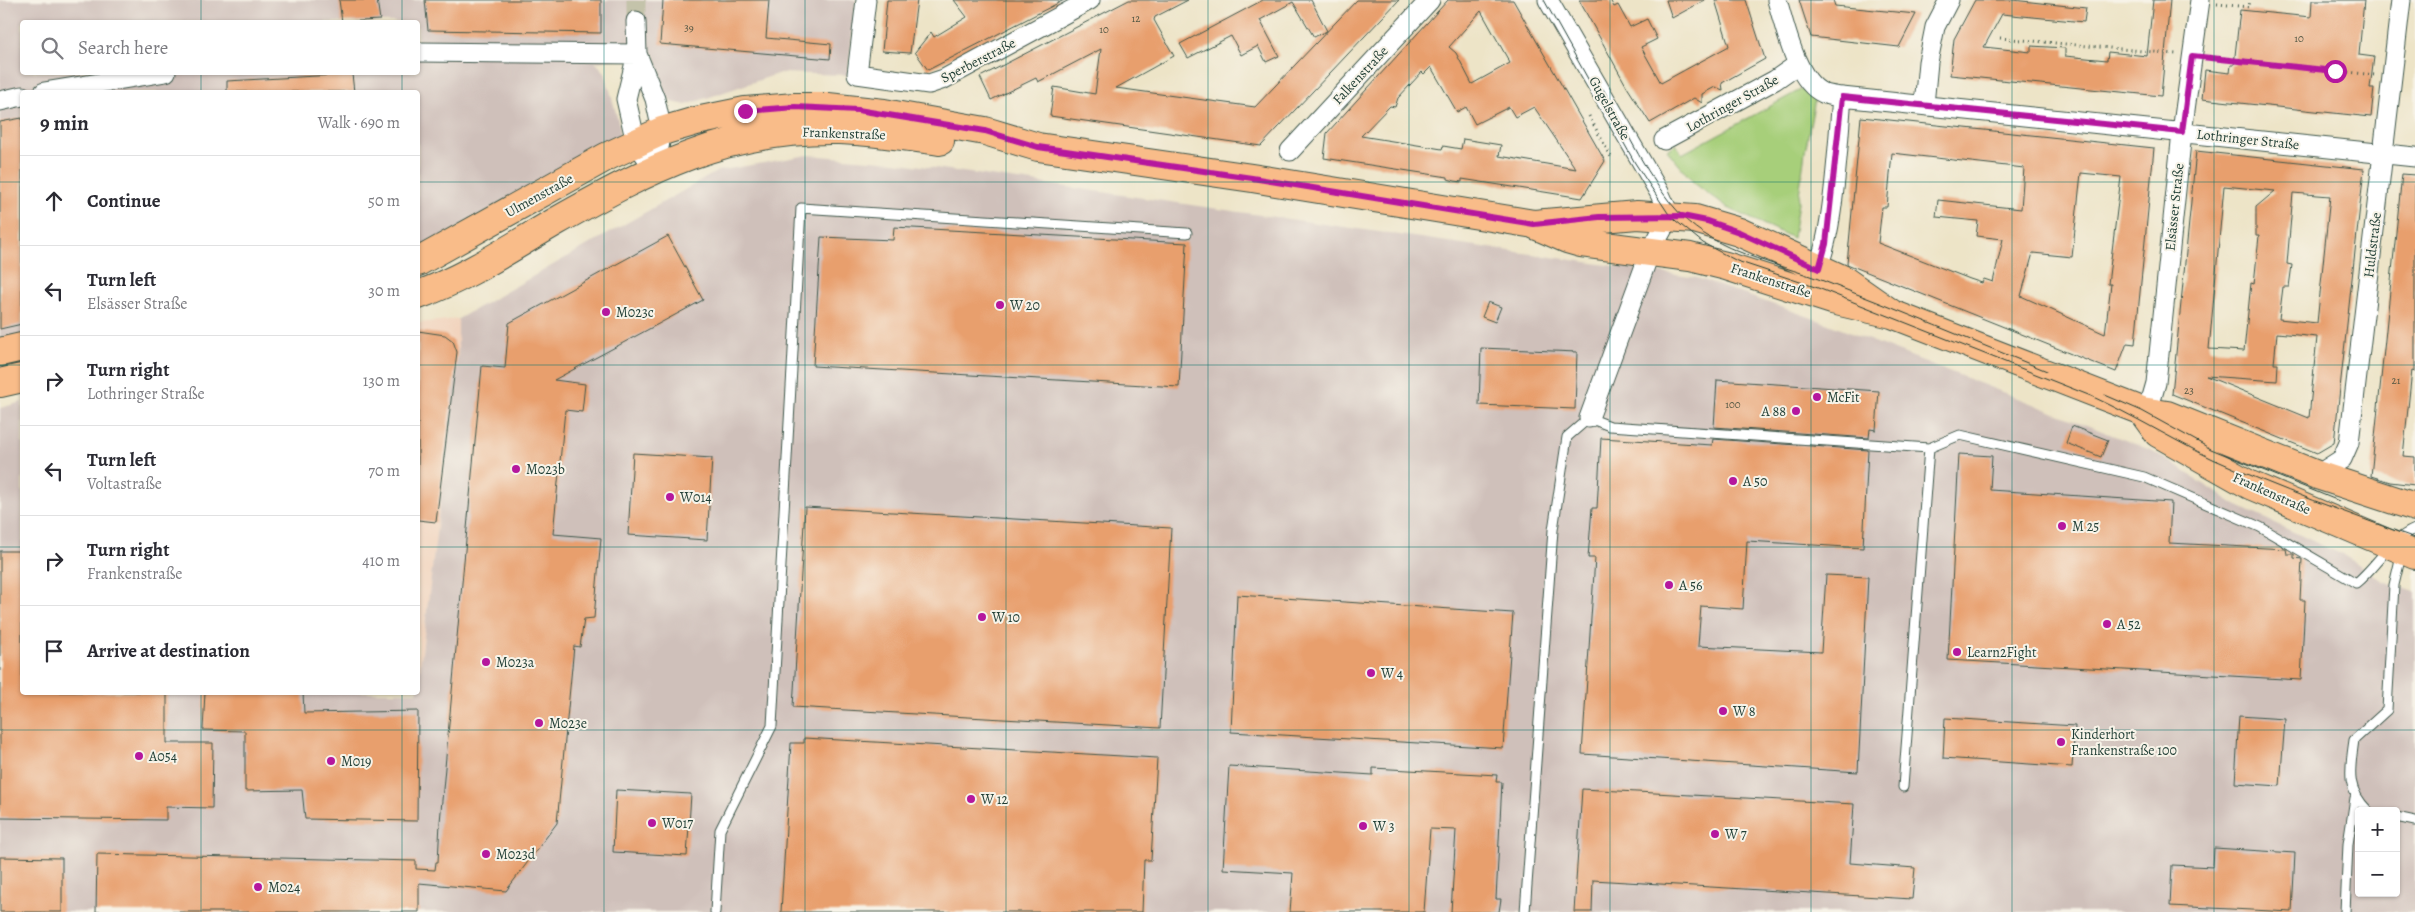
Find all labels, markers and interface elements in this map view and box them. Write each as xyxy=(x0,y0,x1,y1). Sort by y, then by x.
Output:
house number: 12 xyxy=(1132,11,1141,26)
search box xyxy=(20,20,420,75)
house number: 39 xyxy=(684,20,694,35)
house number: 10 xyxy=(1099,22,1109,37)
house number: 10 xyxy=(2294,31,2304,46)
street label: Sperberstraße xyxy=(938,33,1019,87)
icon: search xyxy=(38,34,66,62)
text: Search here xyxy=(78,35,168,61)
street label: Falkenstraße xyxy=(1328,42,1392,109)
route start xyxy=(2324,60,2347,83)
street label: Lothringer Straße xyxy=(1683,70,1782,137)
street label: Gugelstraße xyxy=(1584,73,1635,143)
route end xyxy=(734,100,757,123)
text: 9 min xyxy=(40,109,89,137)
text: Walk · 690 m xyxy=(318,112,400,134)
street label: Frankenstraße xyxy=(802,123,886,144)
street label: Lothringer Straße xyxy=(2196,125,2300,154)
street label: Elsässer Straße xyxy=(2160,162,2189,252)
street label: Ulmenstraße xyxy=(502,169,577,222)
icon: ahead xyxy=(40,187,68,215)
text: Continue xyxy=(87,188,161,214)
text: 50 m xyxy=(368,190,400,212)
street label: Huldstraße xyxy=(2359,211,2386,279)
street label: Frankenstraße xyxy=(1728,259,1813,302)
text: Turn left xyxy=(87,267,156,293)
icon: left xyxy=(40,277,68,305)
text: 30 m xyxy=(368,280,400,302)
text: Elsässer Straße xyxy=(87,293,187,315)
place label: W 20 xyxy=(1009,296,1040,315)
marker: W 20 xyxy=(994,299,1006,311)
place label: M023c xyxy=(616,303,654,322)
marker: M023c xyxy=(600,306,612,318)
text: Turn right xyxy=(87,357,169,383)
icon: right xyxy=(40,367,68,395)
text: 130 m xyxy=(363,370,400,392)
house number: 21 xyxy=(2392,373,2401,388)
text: Lothringer Straße xyxy=(87,383,205,405)
house number: 23 xyxy=(2184,383,2194,398)
place label: McFit xyxy=(1827,388,1860,407)
marker: McFit xyxy=(1811,391,1823,403)
house number: 100 xyxy=(1725,397,1741,412)
place label: A 88 xyxy=(1760,402,1786,421)
marker: A 88 xyxy=(1790,405,1802,417)
text: Turn left xyxy=(87,447,156,473)
icon: left xyxy=(40,457,68,485)
text: 70 m xyxy=(368,460,400,482)
place label: M023b xyxy=(526,460,565,479)
marker: M023b xyxy=(510,463,522,475)
street label: Frankenstraße xyxy=(2230,468,2314,519)
place label: A 50 xyxy=(1742,472,1767,491)
text: Voltastraße xyxy=(87,473,162,495)
marker: A 50 xyxy=(1727,475,1739,487)
place label: W014 xyxy=(679,488,712,507)
marker: W014 xyxy=(664,491,676,503)
place label: M 25 xyxy=(2072,517,2099,536)
marker: M 25 xyxy=(2056,520,2068,532)
text: Turn right xyxy=(87,537,169,563)
icon: right xyxy=(40,547,68,575)
text: 410 m xyxy=(362,550,400,572)
text: Frankenstraße xyxy=(87,563,182,585)
place label: A 56 xyxy=(1678,576,1702,595)
marker: A 56 xyxy=(1663,579,1675,591)
place label: W 10 xyxy=(991,608,1020,627)
marker: W 10 xyxy=(976,611,988,623)
place label: A 52 xyxy=(2116,615,2141,634)
marker: A 52 xyxy=(2101,618,2113,630)
icon: arrive xyxy=(40,637,68,665)
text: Arrive at destination xyxy=(87,638,250,664)
place label: Learn2Fight xyxy=(1967,643,2037,662)
marker: Learn2Fight xyxy=(1951,646,1963,658)
place label: M023a xyxy=(496,653,535,672)
marker: M023a xyxy=(480,656,492,668)
place label: W 4 xyxy=(1380,664,1403,683)
marker: W 4 xyxy=(1365,667,1377,679)
place label: W 8 xyxy=(1732,702,1756,721)
marker: W 8 xyxy=(1717,705,1729,717)
place label: M023e xyxy=(549,714,587,733)
marker: M023e xyxy=(533,717,545,729)
place label: Kinderhort Frankenstraße 100 xyxy=(2071,725,2177,760)
marker: Kinderhort Frankenstraße 100 xyxy=(2055,736,2067,748)
place label: A054 xyxy=(148,747,177,766)
marker: A054 xyxy=(133,750,145,762)
place label: M019 xyxy=(341,752,371,771)
marker: M019 xyxy=(325,755,337,767)
place label: W 12 xyxy=(980,790,1009,809)
marker: W 12 xyxy=(965,793,977,805)
map controls xyxy=(2355,807,2400,897)
button: + xyxy=(2355,807,2400,852)
place label: W017 xyxy=(661,814,693,833)
marker: W017 xyxy=(646,817,658,829)
place label: W 3 xyxy=(1372,817,1395,836)
marker: W 3 xyxy=(1357,820,1369,832)
place label: W 7 xyxy=(1724,825,1747,844)
marker: W 7 xyxy=(1709,828,1721,840)
place label: M023d xyxy=(496,845,536,864)
marker: M023d xyxy=(480,848,492,860)
button: − xyxy=(2355,852,2400,897)
place label: M024 xyxy=(268,878,300,897)
marker: M024 xyxy=(252,881,264,893)

